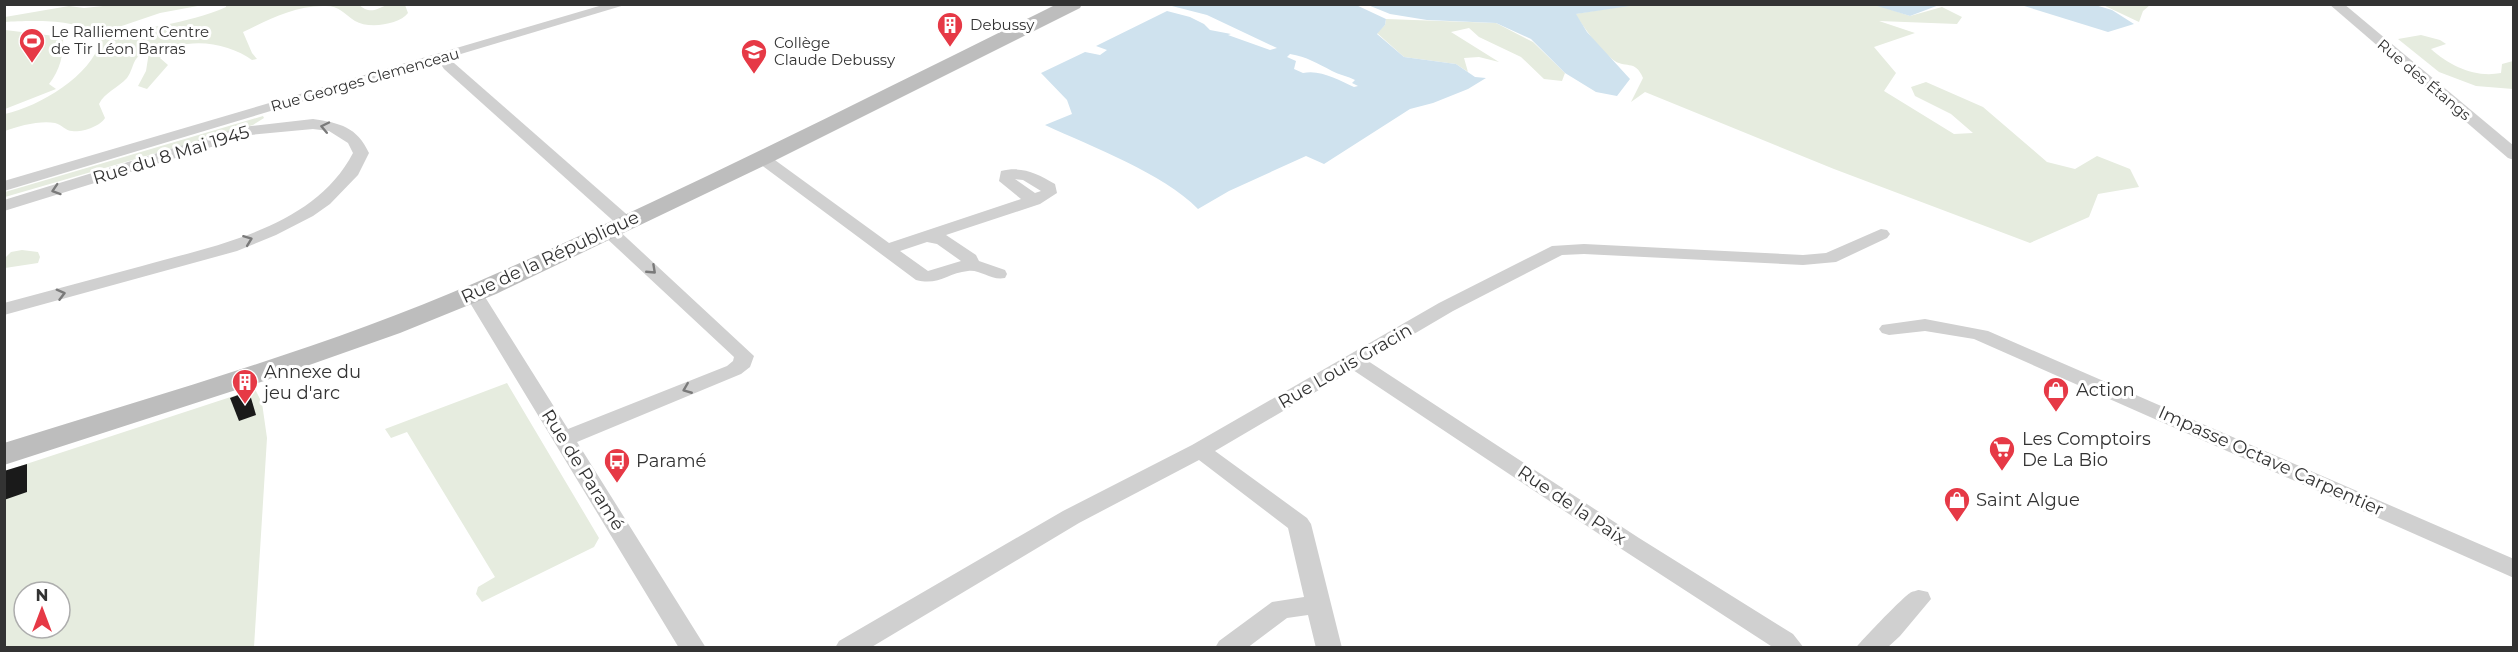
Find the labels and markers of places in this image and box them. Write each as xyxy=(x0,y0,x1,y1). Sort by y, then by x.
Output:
building icon: Debussy xyxy=(935,10,965,48)
place label: Debussy xyxy=(970,15,1035,34)
place label: Le Ralliement Centre de Tir Léon Barras xyxy=(51,22,209,58)
sports icon: Le Ralliement Centre de Tir Léon Barras xyxy=(17,26,47,64)
place label: Collège Claude Debussy xyxy=(774,33,896,69)
school or university icon: Collège Claude Debussy xyxy=(739,37,769,75)
place label: Annexe du jeu d'arc xyxy=(262,361,361,404)
building icon: Annexe du jeu d'arc xyxy=(230,367,260,405)
shop icon: Action xyxy=(2041,375,2071,413)
place label: Action xyxy=(2076,379,2135,401)
place label: Les Comptoirs De La Bio xyxy=(2022,428,2151,471)
supermarket icon: Les Comptoirs De La Bio xyxy=(1987,434,2017,472)
bus stop icon: Paramé xyxy=(602,446,632,484)
place label: Paramé xyxy=(636,450,706,472)
shop icon: Saint Algue xyxy=(1942,485,1972,523)
place label: Saint Algue xyxy=(1976,489,2080,511)

